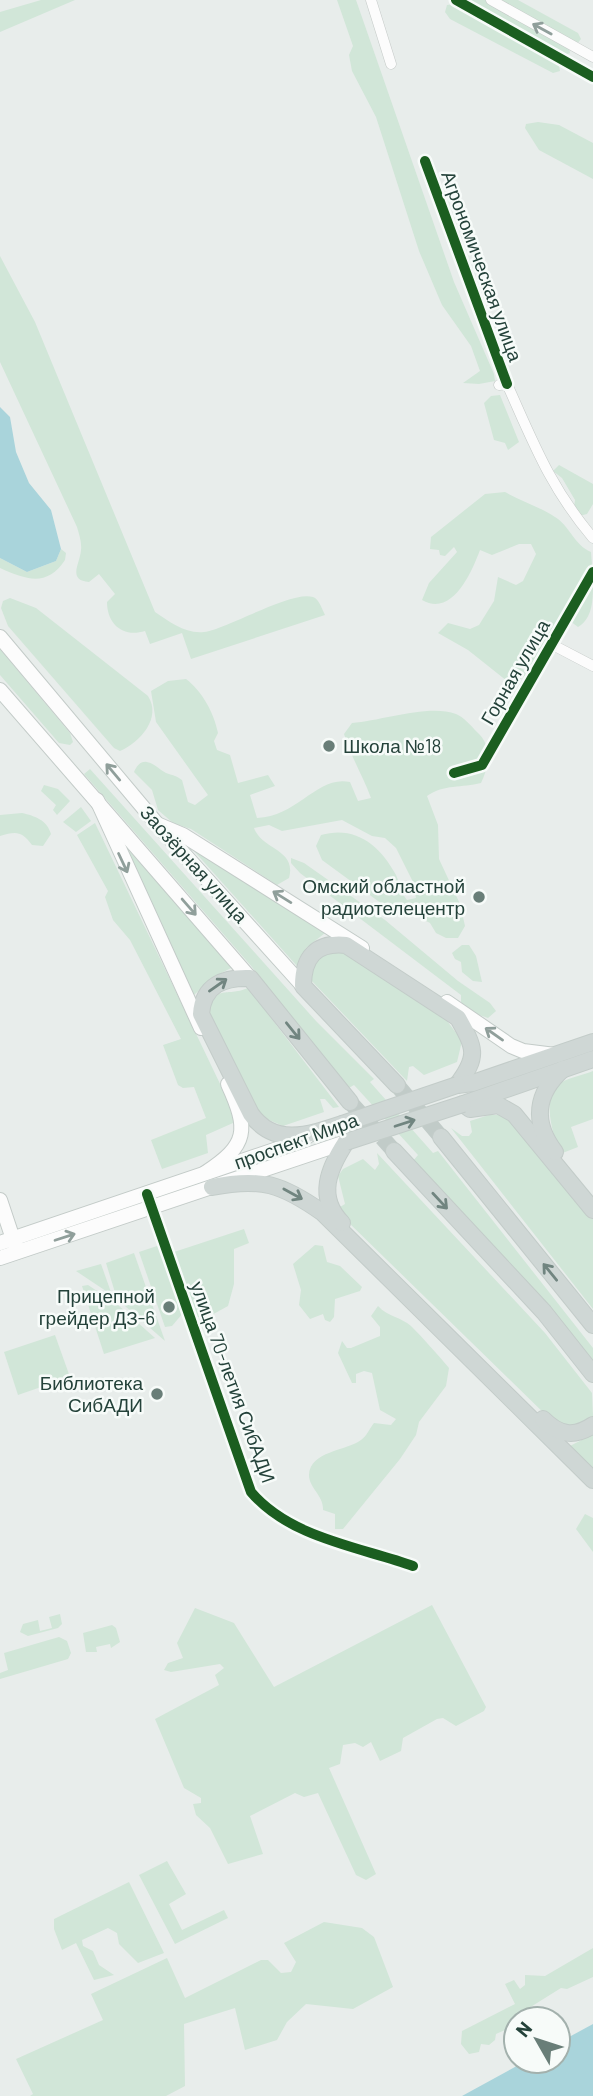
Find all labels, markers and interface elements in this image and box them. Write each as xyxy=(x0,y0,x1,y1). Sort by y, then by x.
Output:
one-way arrow xyxy=(532,22,553,35)
street label: Агрономическая улица xyxy=(437,167,528,365)
street label: Горная улица xyxy=(475,615,554,728)
place label: Школа №18 xyxy=(343,734,441,757)
marker: Школа №18 xyxy=(321,738,337,754)
one-way arrow xyxy=(106,763,122,781)
street label: Заозёрная улица xyxy=(136,800,253,927)
one-way arrow xyxy=(117,852,130,873)
place label: Омский областной радиотелецентр xyxy=(302,874,465,919)
one-way arrow xyxy=(273,889,293,903)
marker: Омский областной радиотелецентр xyxy=(471,889,487,905)
one-way arrow xyxy=(181,898,197,916)
one-way arrow xyxy=(208,977,228,992)
one-way arrow xyxy=(285,1021,301,1039)
one-way arrow xyxy=(485,1026,504,1041)
street label: проспект Мира xyxy=(231,1107,361,1174)
one-way arrow xyxy=(394,1116,416,1129)
one-way arrow xyxy=(282,1188,303,1201)
one-way arrow xyxy=(432,1192,449,1209)
one-way arrow xyxy=(53,1229,75,1242)
one-way arrow xyxy=(542,1263,558,1281)
street label: улица 70-летия СибАДИ xyxy=(186,1278,281,1486)
place label: Прицепной грейдер ДЗ-6 xyxy=(39,1284,155,1329)
marker: Прицепной грейдер ДЗ-6 xyxy=(161,1299,177,1315)
place label: Библиотека СибАДИ xyxy=(40,1371,143,1416)
marker: Библиотека СибАДИ xyxy=(149,1386,165,1402)
north arrow xyxy=(502,2005,572,2075)
text: N xyxy=(510,2017,536,2041)

